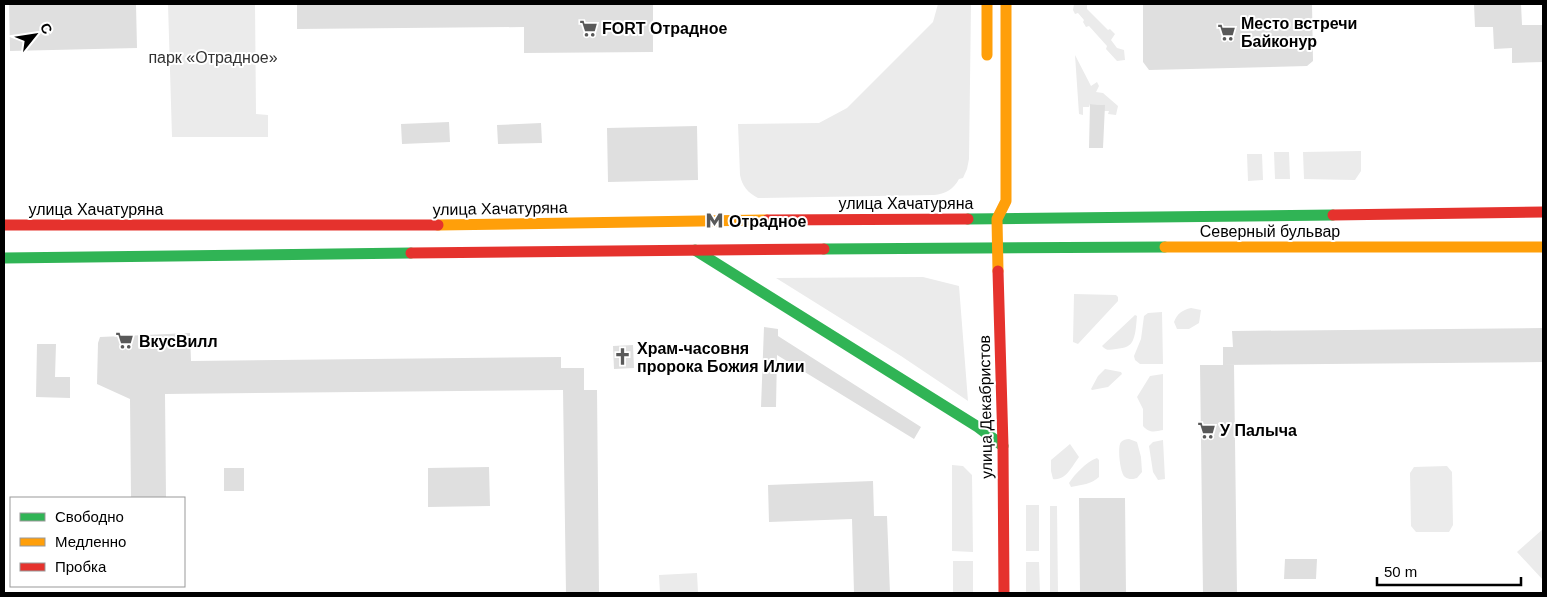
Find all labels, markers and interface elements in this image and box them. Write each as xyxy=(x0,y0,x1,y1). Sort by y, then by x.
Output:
north arrow xyxy=(10,10,60,60)
place label: Место встречи Байконур xyxy=(1241,15,1357,50)
supermarket icon: FORT Отрадное xyxy=(578,18,598,38)
text: С xyxy=(37,20,56,37)
place label: FORT Отрадное xyxy=(602,20,728,37)
supermarket icon: Место встречи Байконур xyxy=(1217,22,1237,42)
park label: парк «Отрадное» xyxy=(148,49,278,66)
street label: улица Хачатуряна xyxy=(839,195,974,212)
street label: улица Хачатуряна xyxy=(432,199,568,218)
street label: улица Хачатуряна xyxy=(29,201,164,218)
metro station icon: Отрадное xyxy=(705,211,725,231)
place label: Отрадное xyxy=(729,213,807,230)
street label: Северный бульвар xyxy=(1200,223,1340,240)
supermarket icon: ВкусВилл xyxy=(115,331,135,351)
place label: ВкусВилл xyxy=(139,333,218,350)
street label: улица Декабристов xyxy=(976,335,995,479)
place label: Храм-часовня пророка Божия Илии xyxy=(637,340,804,375)
church icon: Храм-часовня пророка Божия Илии xyxy=(613,347,633,367)
supermarket icon: У Палыча xyxy=(1196,420,1216,440)
place label: У Палыча xyxy=(1220,422,1297,439)
legend xyxy=(10,497,185,587)
text: Свободно xyxy=(55,508,124,525)
text: Медленно xyxy=(55,533,126,550)
scale bar xyxy=(1377,554,1521,586)
text: Пробка xyxy=(55,558,107,575)
text: 50 m xyxy=(1384,563,1417,580)

